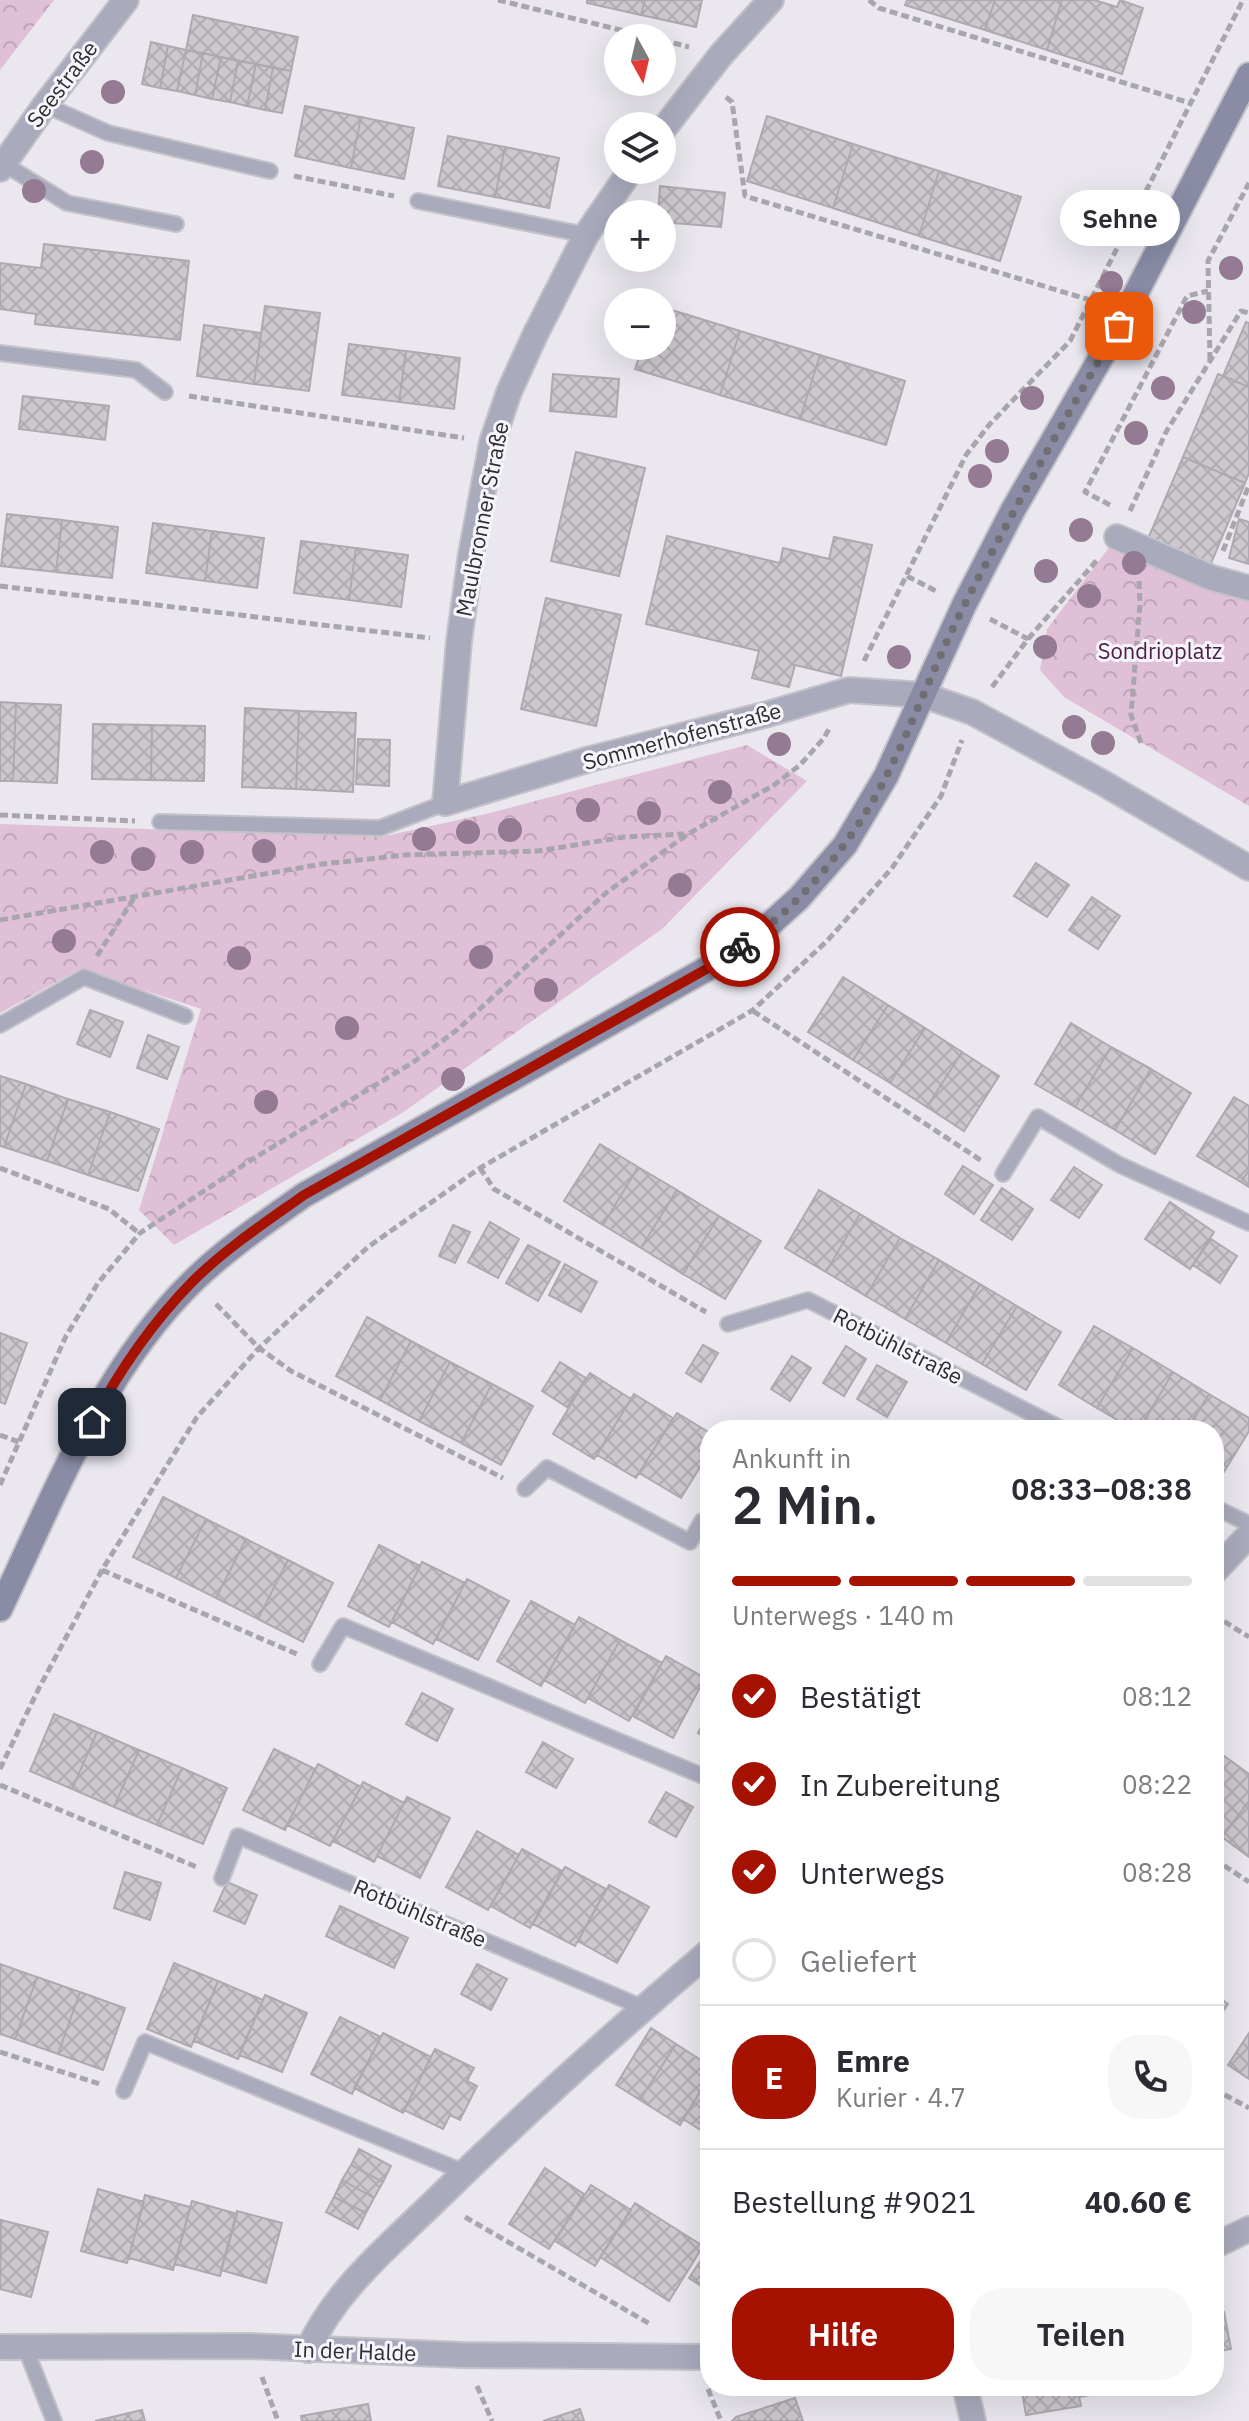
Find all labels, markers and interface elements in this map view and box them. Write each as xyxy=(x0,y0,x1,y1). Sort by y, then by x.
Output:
north arrow xyxy=(604,24,676,96)
map controls xyxy=(604,24,676,360)
street label: Seestraße xyxy=(20,35,104,133)
button: layers xyxy=(604,112,676,184)
callout: Sehne xyxy=(1059,190,1179,246)
button: + xyxy=(604,200,676,272)
text: Sehne xyxy=(1082,201,1158,235)
button: − xyxy=(604,288,676,360)
pin xyxy=(1085,292,1153,360)
icon: bag xyxy=(1097,304,1141,348)
street label: Maulbronner Straße xyxy=(448,419,515,619)
park label: Sondrioplatz xyxy=(1098,636,1222,665)
street label: Sommerhofenstraße xyxy=(580,695,784,776)
courier xyxy=(700,907,780,987)
icon: bike xyxy=(718,925,762,969)
street label: Rotbühlstraße xyxy=(829,1300,968,1391)
pin xyxy=(58,1388,126,1456)
icon: home xyxy=(70,1400,114,1444)
text: Ankunft in xyxy=(732,1441,851,1475)
text: 08:33–08:38 xyxy=(1011,1469,1192,1508)
text: 2 Min. xyxy=(732,1471,878,1538)
text: Unterwegs · 140 m xyxy=(732,1598,954,1632)
icon: check xyxy=(732,1674,776,1718)
text: Bestätigt xyxy=(800,1677,921,1716)
text: 08:12 xyxy=(1122,1679,1192,1713)
icon: check xyxy=(732,1762,776,1806)
text: In Zubereitung xyxy=(800,1765,1000,1804)
text: 08:22 xyxy=(1122,1767,1192,1801)
icon: check xyxy=(732,1850,776,1894)
text: Unterwegs xyxy=(800,1853,945,1892)
text: 08:28 xyxy=(1122,1855,1192,1889)
street label: Rotbühlstraße xyxy=(349,1872,491,1954)
text: Geliefert xyxy=(800,1941,917,1980)
button: phone xyxy=(1108,2035,1192,2119)
text: Emre xyxy=(836,2041,910,2080)
text: E xyxy=(765,2058,783,2097)
text: Kurier · 4.7 xyxy=(836,2080,966,2114)
text: Bestellung #9021 xyxy=(732,2182,976,2221)
text: 40.60 € xyxy=(1085,2182,1192,2221)
button: Hilfe xyxy=(732,2288,954,2380)
button: Teilen xyxy=(970,2288,1192,2380)
street label: In der Halde xyxy=(293,2334,417,2367)

